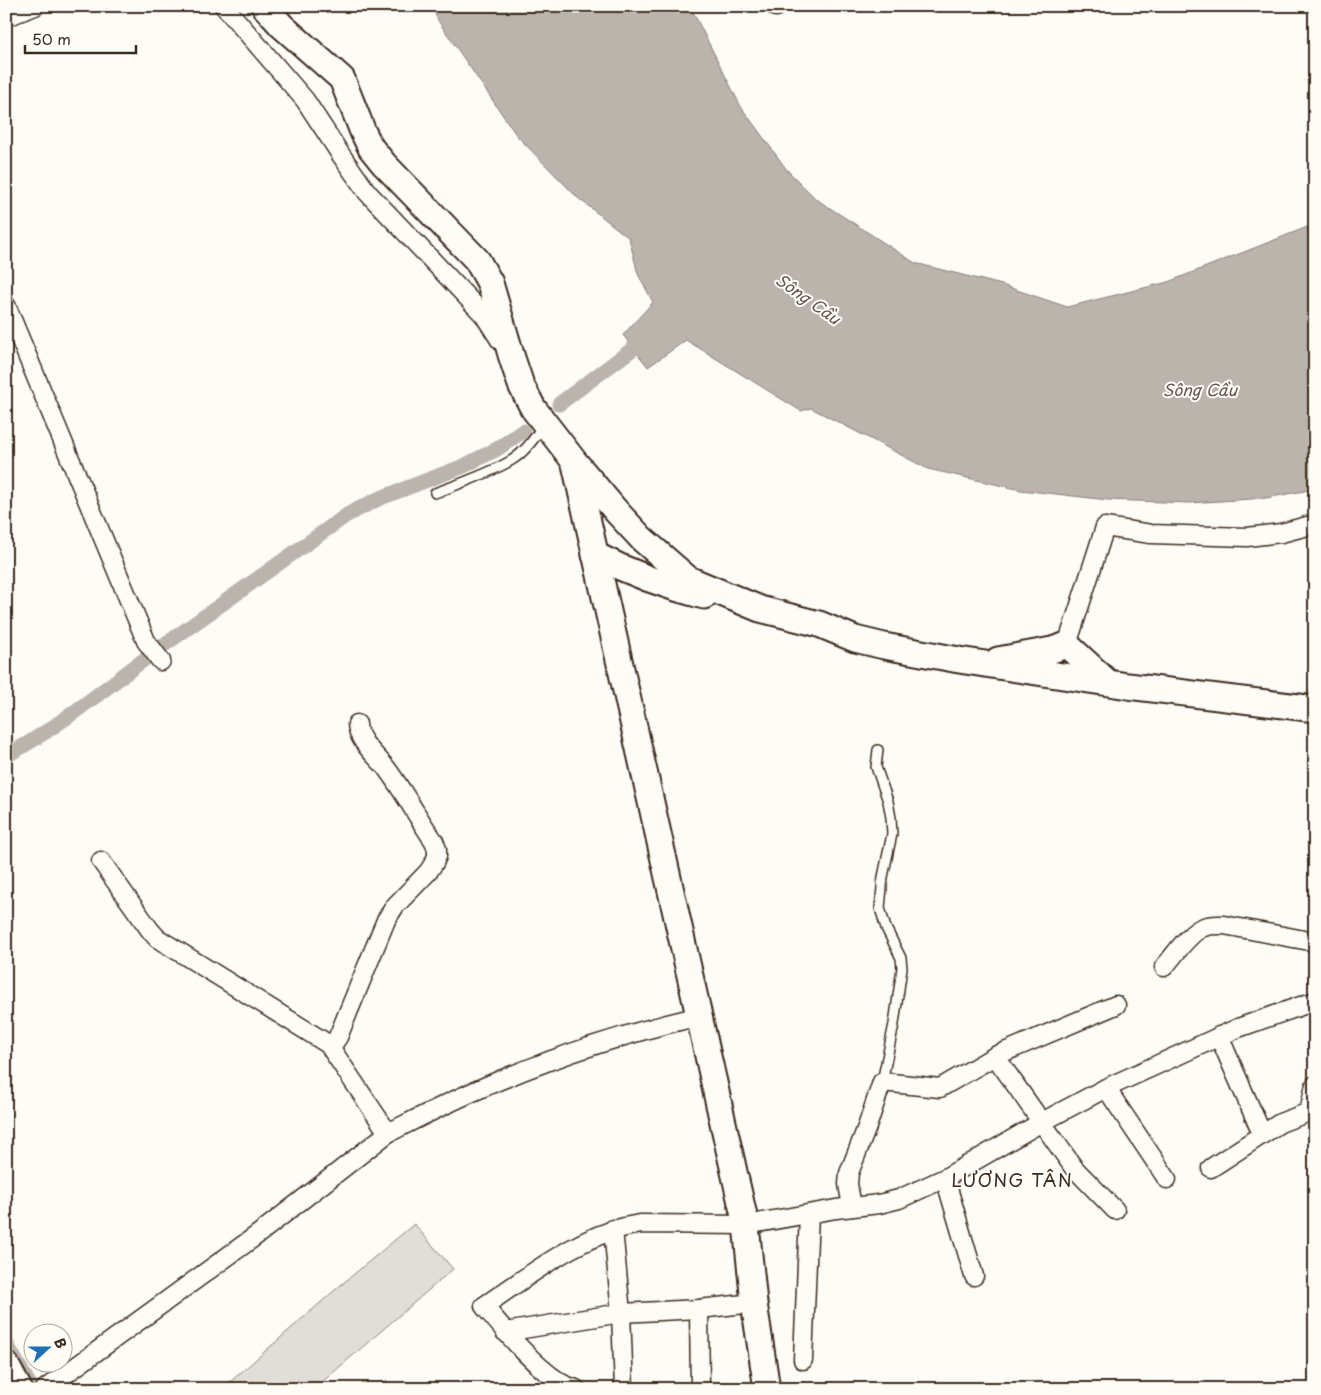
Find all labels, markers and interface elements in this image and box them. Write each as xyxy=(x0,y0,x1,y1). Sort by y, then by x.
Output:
scale bar xyxy=(25,22,136,54)
text: 50 m xyxy=(32,27,71,50)
water label: Sông Cầu xyxy=(771,267,847,330)
water label: Sông Cầu xyxy=(1163,377,1239,401)
district label: LƯƠNG TÂN xyxy=(951,1166,1073,1193)
north arrow xyxy=(22,1322,72,1372)
text: B xyxy=(49,1335,72,1351)

